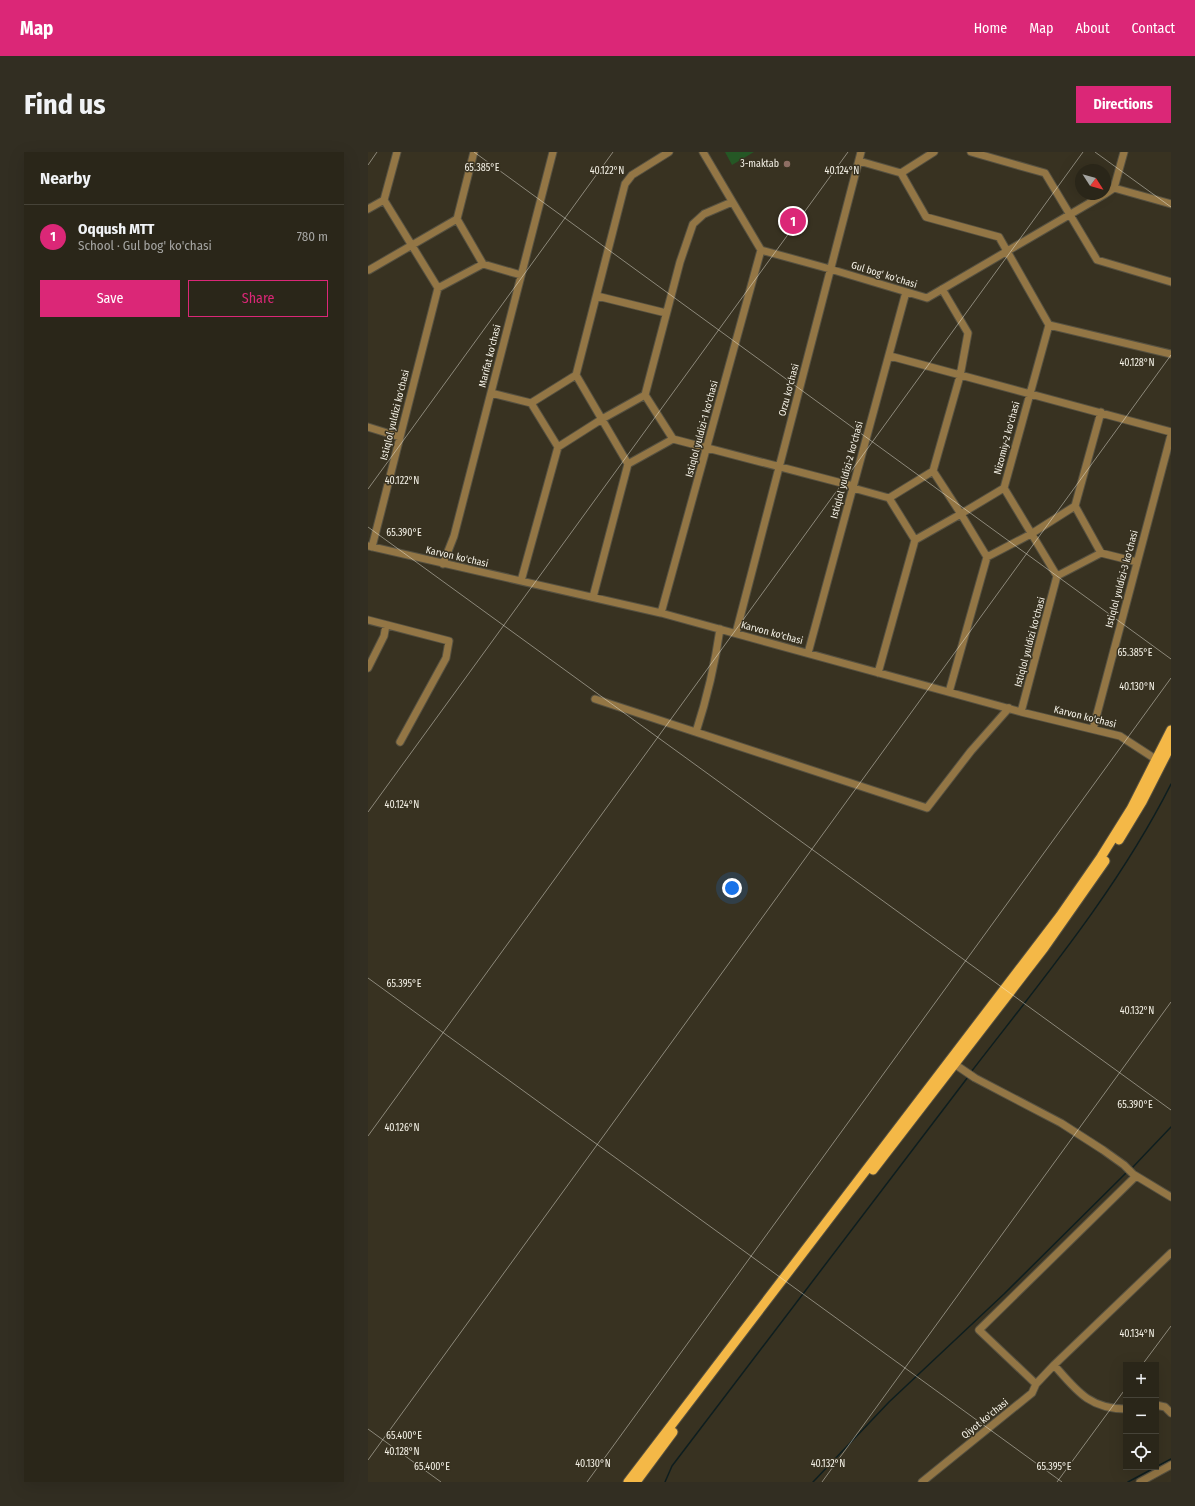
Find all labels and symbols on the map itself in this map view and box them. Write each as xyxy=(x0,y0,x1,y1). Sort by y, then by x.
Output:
place label: 3-maktab xyxy=(740,158,779,170)
marker: 3-maktab xyxy=(782,159,792,169)
text: 65.385°E xyxy=(464,162,500,174)
north arrow xyxy=(1075,164,1111,200)
text: 40.122°N xyxy=(590,165,624,177)
text: 40.124°N xyxy=(825,165,859,177)
pin: 1 xyxy=(780,206,806,236)
street label: Gul bog' ko'chasi xyxy=(850,259,918,291)
street label: Marifat ko'chasi xyxy=(476,323,504,389)
text: 40.128°N xyxy=(1119,357,1155,369)
street label: Orzu ko'chasi xyxy=(776,362,802,418)
street label: Istiqlol yuldizi ko'chasi xyxy=(378,369,412,461)
street label: Istiqlol yuldizi-1 ko'chasi xyxy=(683,379,721,479)
street label: Nizomiy-2 ko'chasi xyxy=(992,400,1022,476)
street label: Istiqlol yuldizi-2 ko'chasi xyxy=(828,420,866,520)
text: 40.122°N xyxy=(385,475,419,487)
text: 65.390°E xyxy=(386,527,422,539)
street label: Istiqlol yuldizi-3 ko'chasi xyxy=(1103,529,1141,629)
street label: Karvon ko'chasi xyxy=(425,544,489,570)
street label: Istiqlol yuldizi ko'chasi xyxy=(1012,596,1048,688)
street label: Karvon ko'chasi xyxy=(740,619,804,647)
text: 65.385°E xyxy=(1117,647,1153,659)
text: 40.130°N xyxy=(1119,681,1155,693)
street label: Karvon ko'chasi xyxy=(1053,703,1117,731)
text: 40.124°N xyxy=(385,799,419,811)
your location xyxy=(722,878,742,898)
text: 65.395°E xyxy=(387,978,422,990)
text: 40.132°N xyxy=(1120,1005,1154,1017)
text: 65.390°E xyxy=(1117,1099,1153,1111)
text: 40.126°N xyxy=(384,1122,420,1134)
text: 40.134°N xyxy=(1119,1328,1155,1340)
street label: Qiyot ko'chasi xyxy=(959,1396,1011,1442)
text: 65.400°E xyxy=(386,1430,422,1442)
text: 40.128°N xyxy=(384,1446,420,1458)
text: 40.130°N xyxy=(575,1458,611,1470)
text: 40.132°N xyxy=(811,1458,845,1470)
text: 65.400°E xyxy=(414,1461,450,1473)
text: 65.395°E xyxy=(1037,1461,1072,1473)

